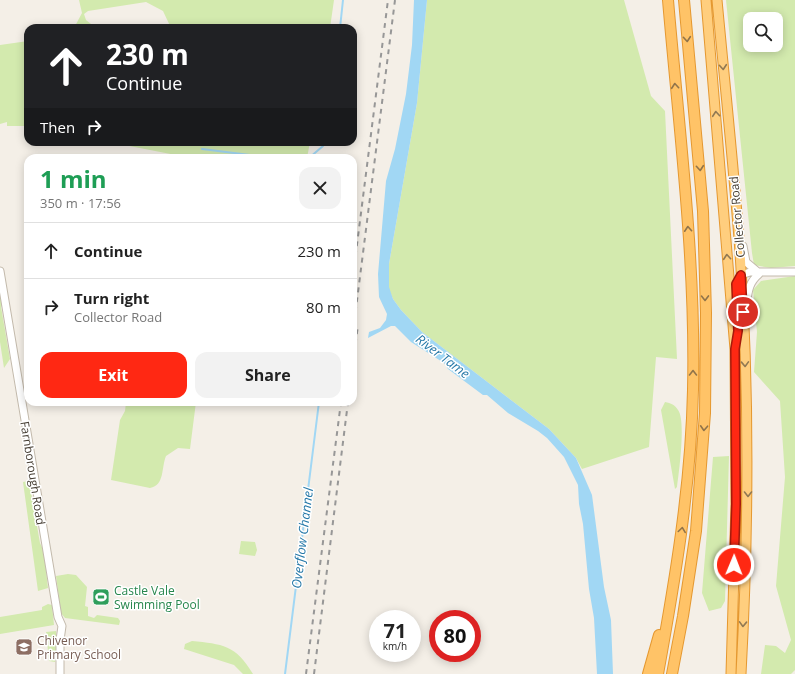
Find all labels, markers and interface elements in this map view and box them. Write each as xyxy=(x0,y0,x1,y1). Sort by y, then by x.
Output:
map controls xyxy=(743,12,783,52)
button: search xyxy=(743,12,783,52)
text: 230 m xyxy=(106,35,189,73)
one-way arrow xyxy=(683,36,692,42)
icon: ahead xyxy=(40,40,92,92)
one-way arrow xyxy=(718,64,727,70)
text: Continue xyxy=(106,71,182,95)
one-way arrow xyxy=(671,83,680,89)
one-way arrow xyxy=(711,111,720,117)
icon: right xyxy=(83,116,105,138)
text: Then xyxy=(40,117,75,137)
text: 1 min xyxy=(40,162,107,195)
one-way arrow xyxy=(695,165,704,171)
button: close xyxy=(299,167,341,209)
street label: Collector Road xyxy=(725,176,749,258)
text: 350 m · 17:56 xyxy=(40,194,121,212)
one-way arrow xyxy=(683,226,692,232)
icon: ahead xyxy=(40,240,62,262)
text: Continue xyxy=(74,241,142,261)
text: 230 m xyxy=(297,241,341,261)
one-way arrow xyxy=(723,254,732,260)
text: Turn right xyxy=(74,288,149,308)
one-way arrow xyxy=(701,295,709,301)
pin xyxy=(726,295,760,329)
icon: right xyxy=(40,296,62,318)
text: 80 m xyxy=(306,297,341,317)
icon: arrive xyxy=(732,301,754,323)
text: Collector Road xyxy=(74,308,162,326)
water label: River Tame xyxy=(412,330,474,383)
button: Exit xyxy=(40,352,187,398)
button: Share xyxy=(195,352,341,398)
one-way arrow xyxy=(740,361,749,367)
one-way arrow xyxy=(689,370,697,376)
street label: Farnborough Road xyxy=(16,420,50,526)
one-way arrow xyxy=(700,425,708,431)
water label: Overflow Channel xyxy=(287,486,317,589)
one-way arrow xyxy=(744,491,752,497)
one-way arrow xyxy=(677,527,686,534)
position arrow xyxy=(713,544,755,586)
place label: Castle Vale Swimming Pool xyxy=(114,582,200,613)
sports icon: Castle Vale Swimming Pool xyxy=(91,587,111,607)
speed limit sign: 80 xyxy=(429,610,481,662)
text: 71 xyxy=(384,617,406,644)
one-way arrow xyxy=(739,621,747,627)
place label: Chivenor Primary School xyxy=(37,632,121,663)
school or university icon: Chivenor Primary School xyxy=(14,637,34,657)
text: km/h xyxy=(383,639,407,653)

